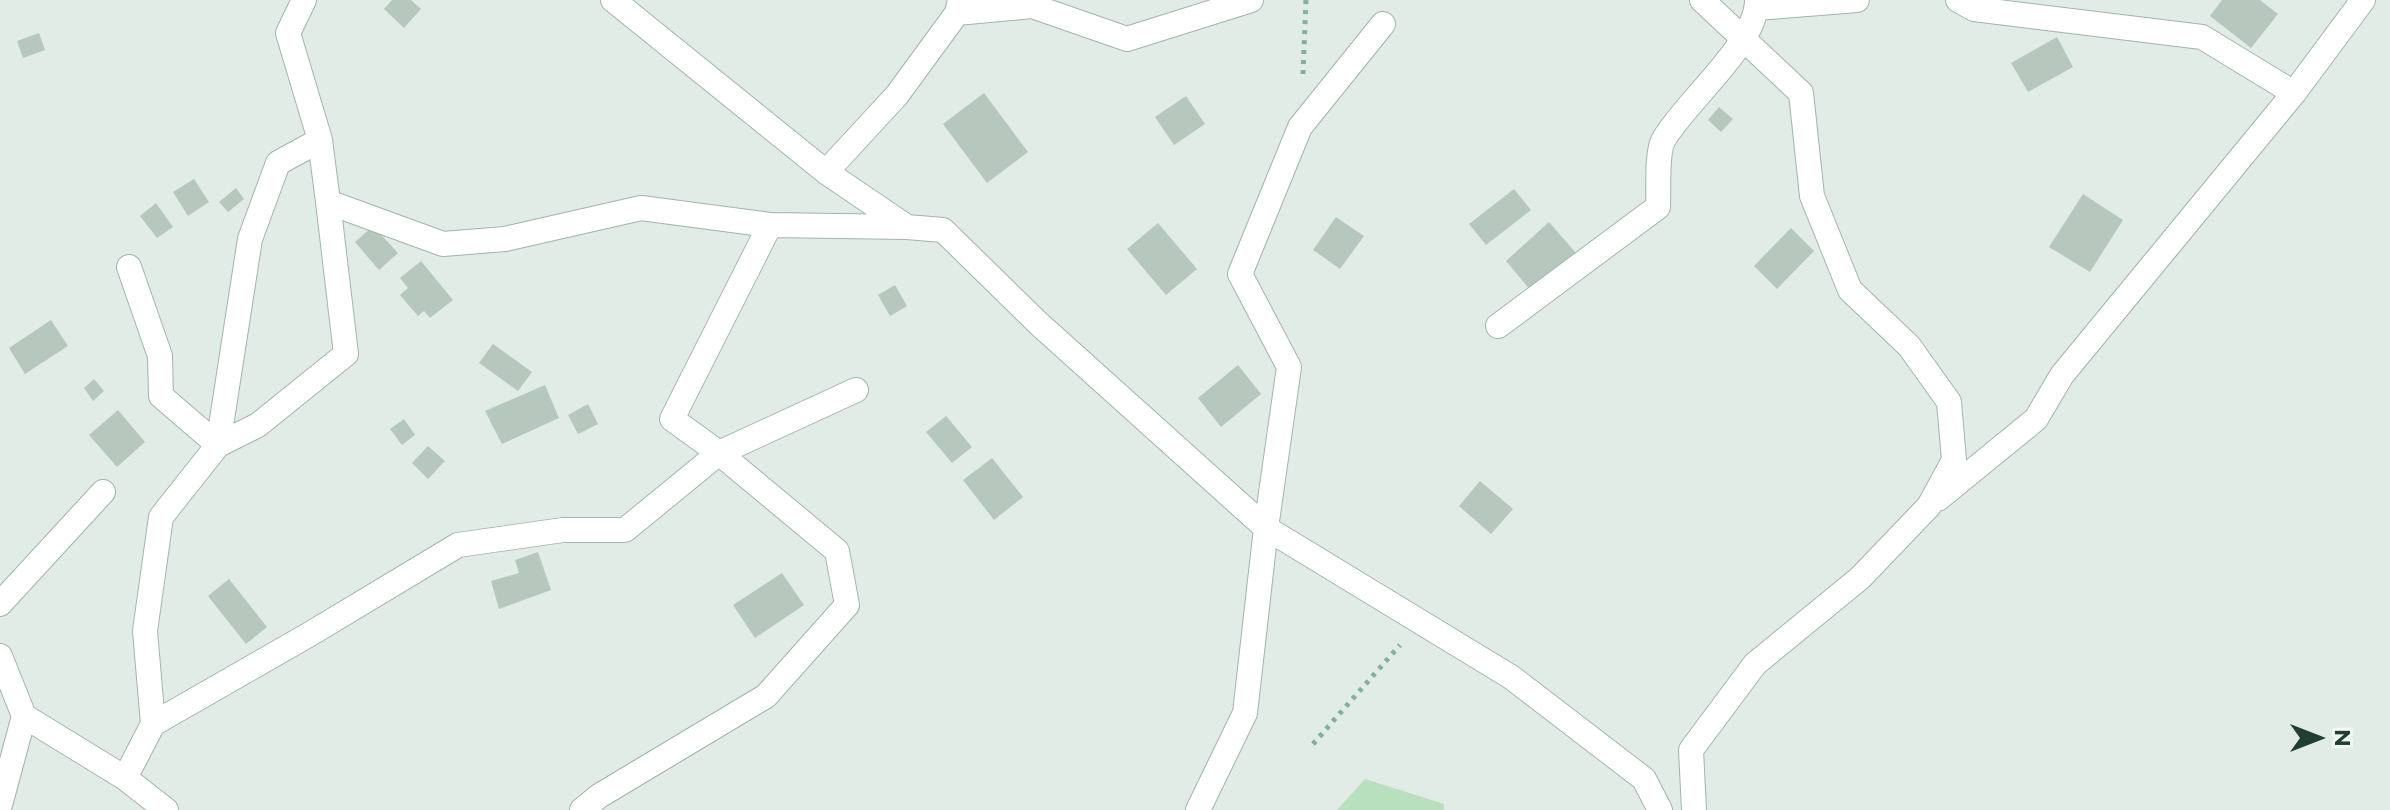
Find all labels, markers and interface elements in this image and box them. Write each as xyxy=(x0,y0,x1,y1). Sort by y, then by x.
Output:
north arrow xyxy=(2278,698,2358,778)
text: N xyxy=(2329,729,2356,747)

